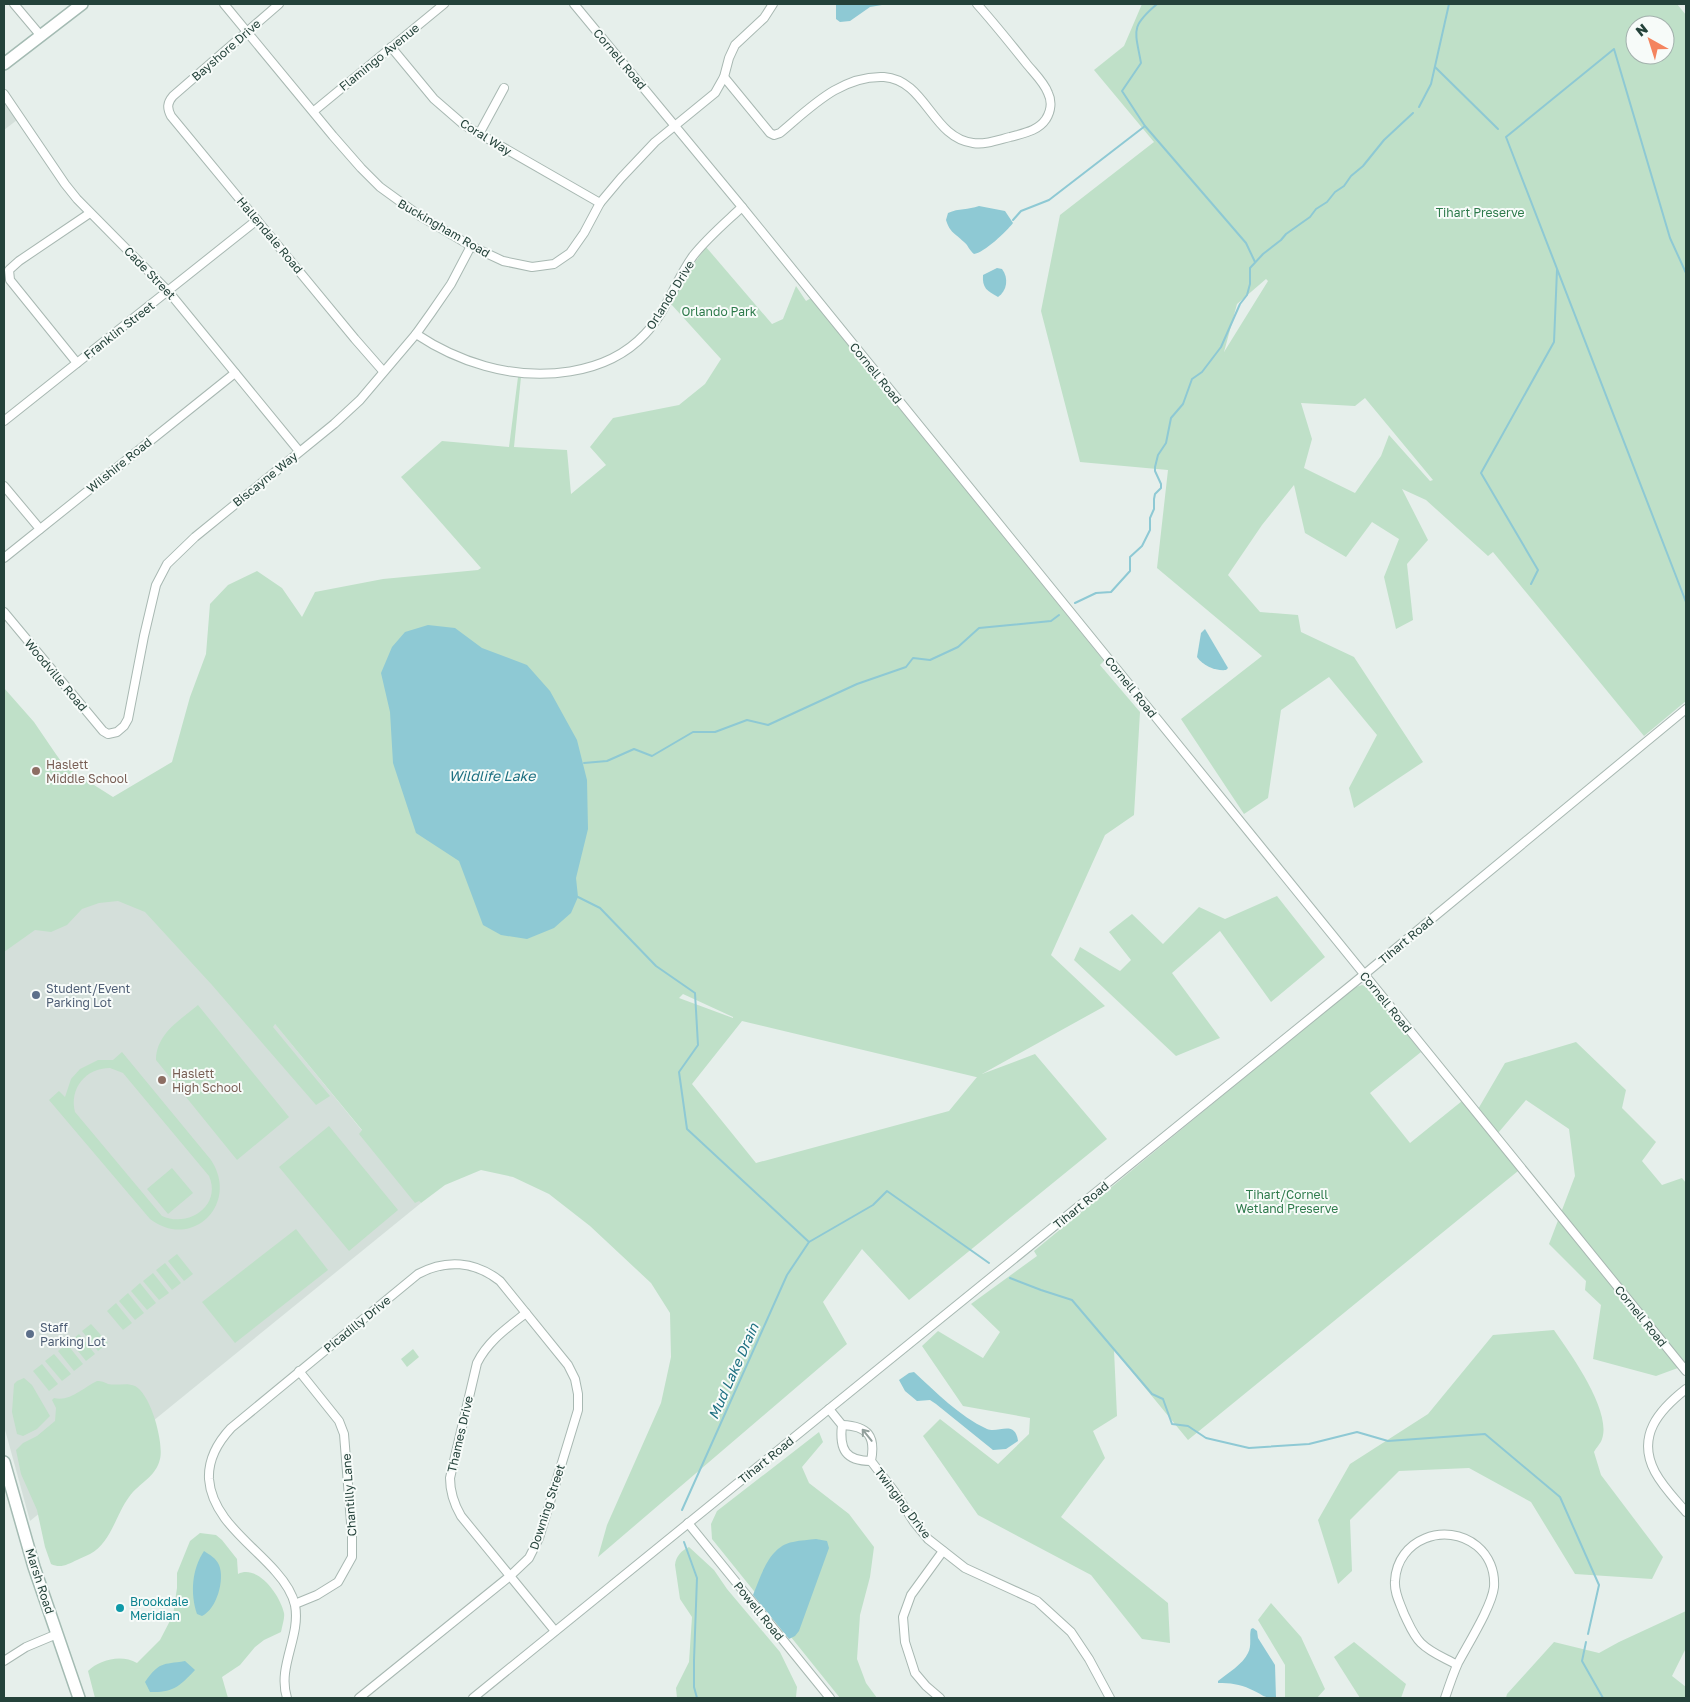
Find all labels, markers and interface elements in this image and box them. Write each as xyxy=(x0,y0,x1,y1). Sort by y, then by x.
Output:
north arrow xyxy=(1625,15,1675,65)
street label: Bayshore Drive xyxy=(188,16,264,84)
street label: Flamingo Avenue xyxy=(336,20,422,94)
text: N xyxy=(1632,20,1651,39)
street label: Cornell Road xyxy=(590,26,650,92)
street label: Coral Way xyxy=(457,115,515,159)
street label: Hallendale Road xyxy=(234,194,306,276)
street label: Buckingham Road xyxy=(395,196,493,260)
park label: Tihart Preserve xyxy=(1436,205,1524,220)
street label: Cade Street xyxy=(121,243,179,303)
street label: Orlando Drive xyxy=(643,258,697,332)
street label: Franklin Street xyxy=(81,298,157,362)
park label: Orlando Park xyxy=(681,304,757,319)
street label: Cornell Road xyxy=(847,339,905,407)
street label: Wilshire Road xyxy=(83,434,155,496)
street label: Biscayne Way xyxy=(230,448,301,510)
street label: Woodville Road xyxy=(21,636,91,714)
street label: Cornell Road xyxy=(1102,653,1160,721)
place label: Haslett Middle School xyxy=(46,757,128,786)
marker: Haslett Middle School xyxy=(30,765,42,777)
water label: Wildlife Lake xyxy=(449,767,536,784)
street label: Tihart Road xyxy=(1376,913,1436,967)
street label: Cornell Road xyxy=(1357,968,1415,1036)
place label: Student/Event Parking Lot xyxy=(46,981,131,1010)
marker: Student/Event Parking Lot xyxy=(30,989,42,1001)
place label: Haslett High School xyxy=(172,1066,242,1095)
marker: Haslett High School xyxy=(156,1074,168,1086)
street label: Tihart Road xyxy=(1050,1178,1112,1232)
park label: Tihart/Cornell Wetland Preserve xyxy=(1236,1187,1338,1216)
street label: Cornell Road xyxy=(1612,1282,1670,1350)
street label: Picadilly Drive xyxy=(320,1292,394,1356)
water label: Mud Lake Drain xyxy=(704,1319,762,1422)
place label: Staff Parking Lot xyxy=(40,1320,106,1349)
marker: Staff Parking Lot xyxy=(24,1328,36,1340)
street label: Thames Drive xyxy=(444,1394,476,1474)
one-way arrow xyxy=(862,1428,873,1441)
street label: Tihart Road xyxy=(735,1433,797,1487)
street label: Chantilly Lane xyxy=(339,1453,359,1537)
street label: Downing Street xyxy=(526,1462,568,1552)
street label: Twinging Drive xyxy=(871,1465,935,1541)
street label: Marsh Road xyxy=(22,1546,58,1616)
street label: Powell Road xyxy=(731,1579,787,1643)
place label: Brookdale Meridian xyxy=(130,1594,188,1623)
marker: Brookdale Meridian xyxy=(114,1602,126,1614)

